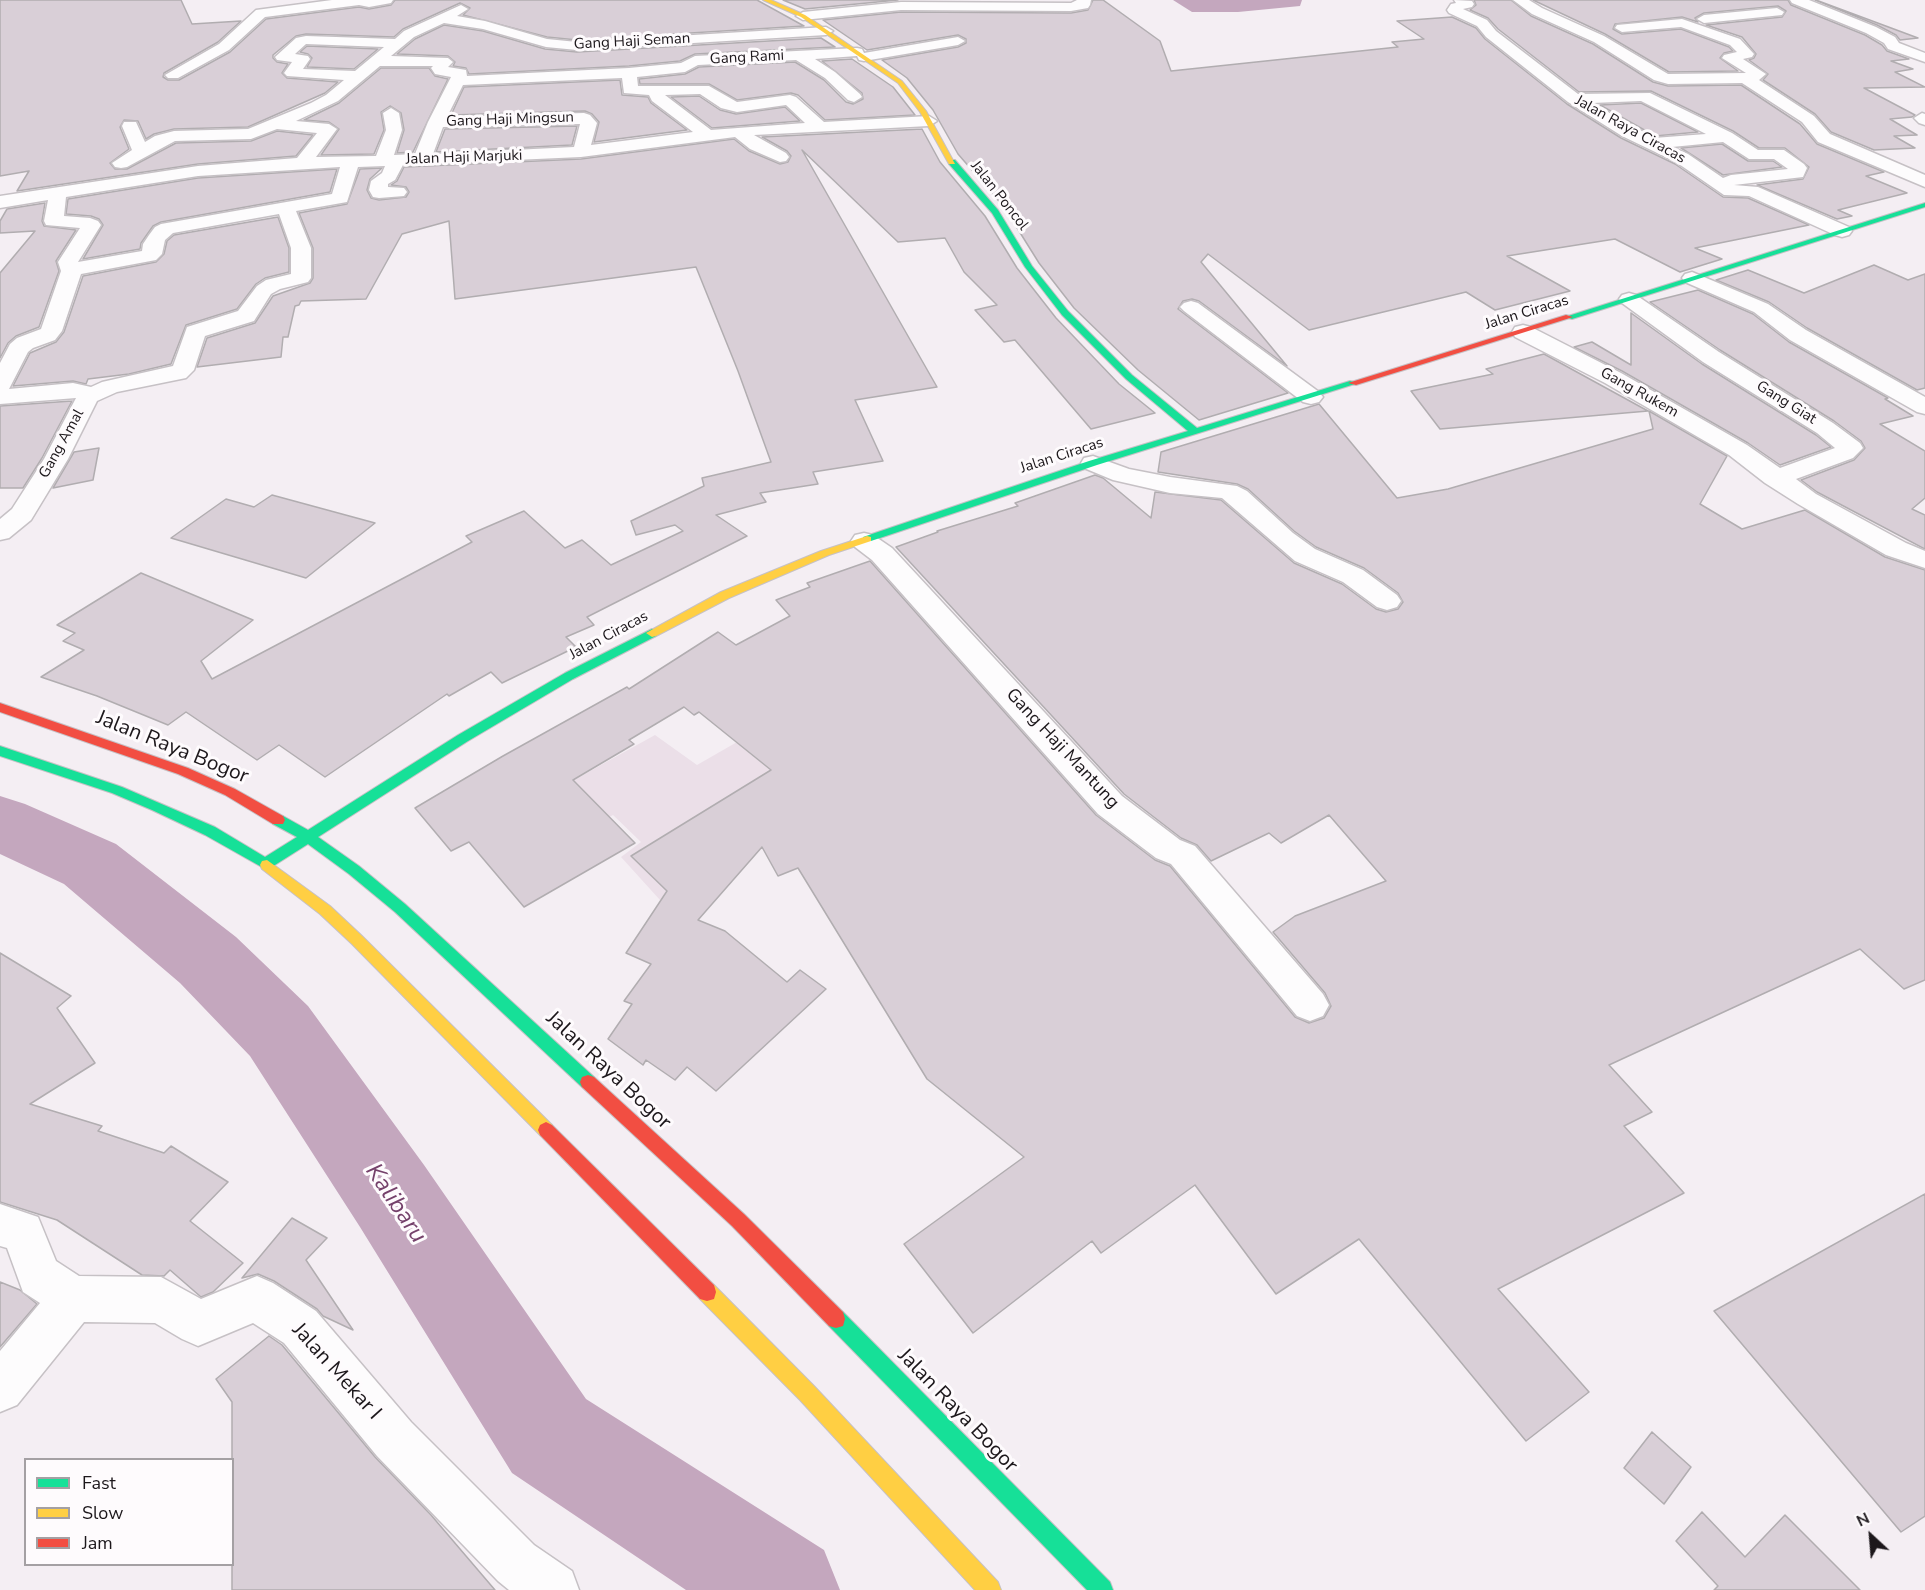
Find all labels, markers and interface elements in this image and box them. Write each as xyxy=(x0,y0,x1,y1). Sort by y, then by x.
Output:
street label: Gang Haji Seman xyxy=(573,30,691,54)
street label: Gang Rami xyxy=(709,47,785,69)
street label: Jalan Raya Ciracas xyxy=(1572,92,1688,168)
street label: Gang Haji Mingsun xyxy=(446,109,574,131)
street label: Jalan Haji Marjuki xyxy=(405,147,523,169)
street label: Jalan Poncol xyxy=(966,158,1032,234)
street label: Jalan Ciracas xyxy=(1483,292,1571,334)
street label: Gang Rukem xyxy=(1597,364,1681,422)
street label: Gang Giat xyxy=(1753,377,1819,429)
street label: Gang Amal xyxy=(36,406,88,482)
street label: Jalan Ciracas xyxy=(1018,434,1106,478)
street label: Jalan Ciracas xyxy=(567,608,651,664)
street label: Gang Haji Mantung xyxy=(1001,684,1123,814)
street label: Jalan Raya Bogor xyxy=(92,706,252,790)
street label: Jalan Raya Bogor xyxy=(540,1007,676,1135)
water label: Kalibaru xyxy=(358,1159,432,1249)
street label: Jalan Mekar I xyxy=(286,1318,386,1426)
street label: Jalan Raya Bogor xyxy=(892,1344,1022,1478)
legend xyxy=(24,1458,234,1566)
text: Fast xyxy=(82,1471,116,1495)
text: Slow xyxy=(82,1501,123,1525)
north arrow xyxy=(1841,1506,1901,1566)
text: N xyxy=(1853,1507,1873,1532)
text: Jam xyxy=(82,1531,113,1555)

